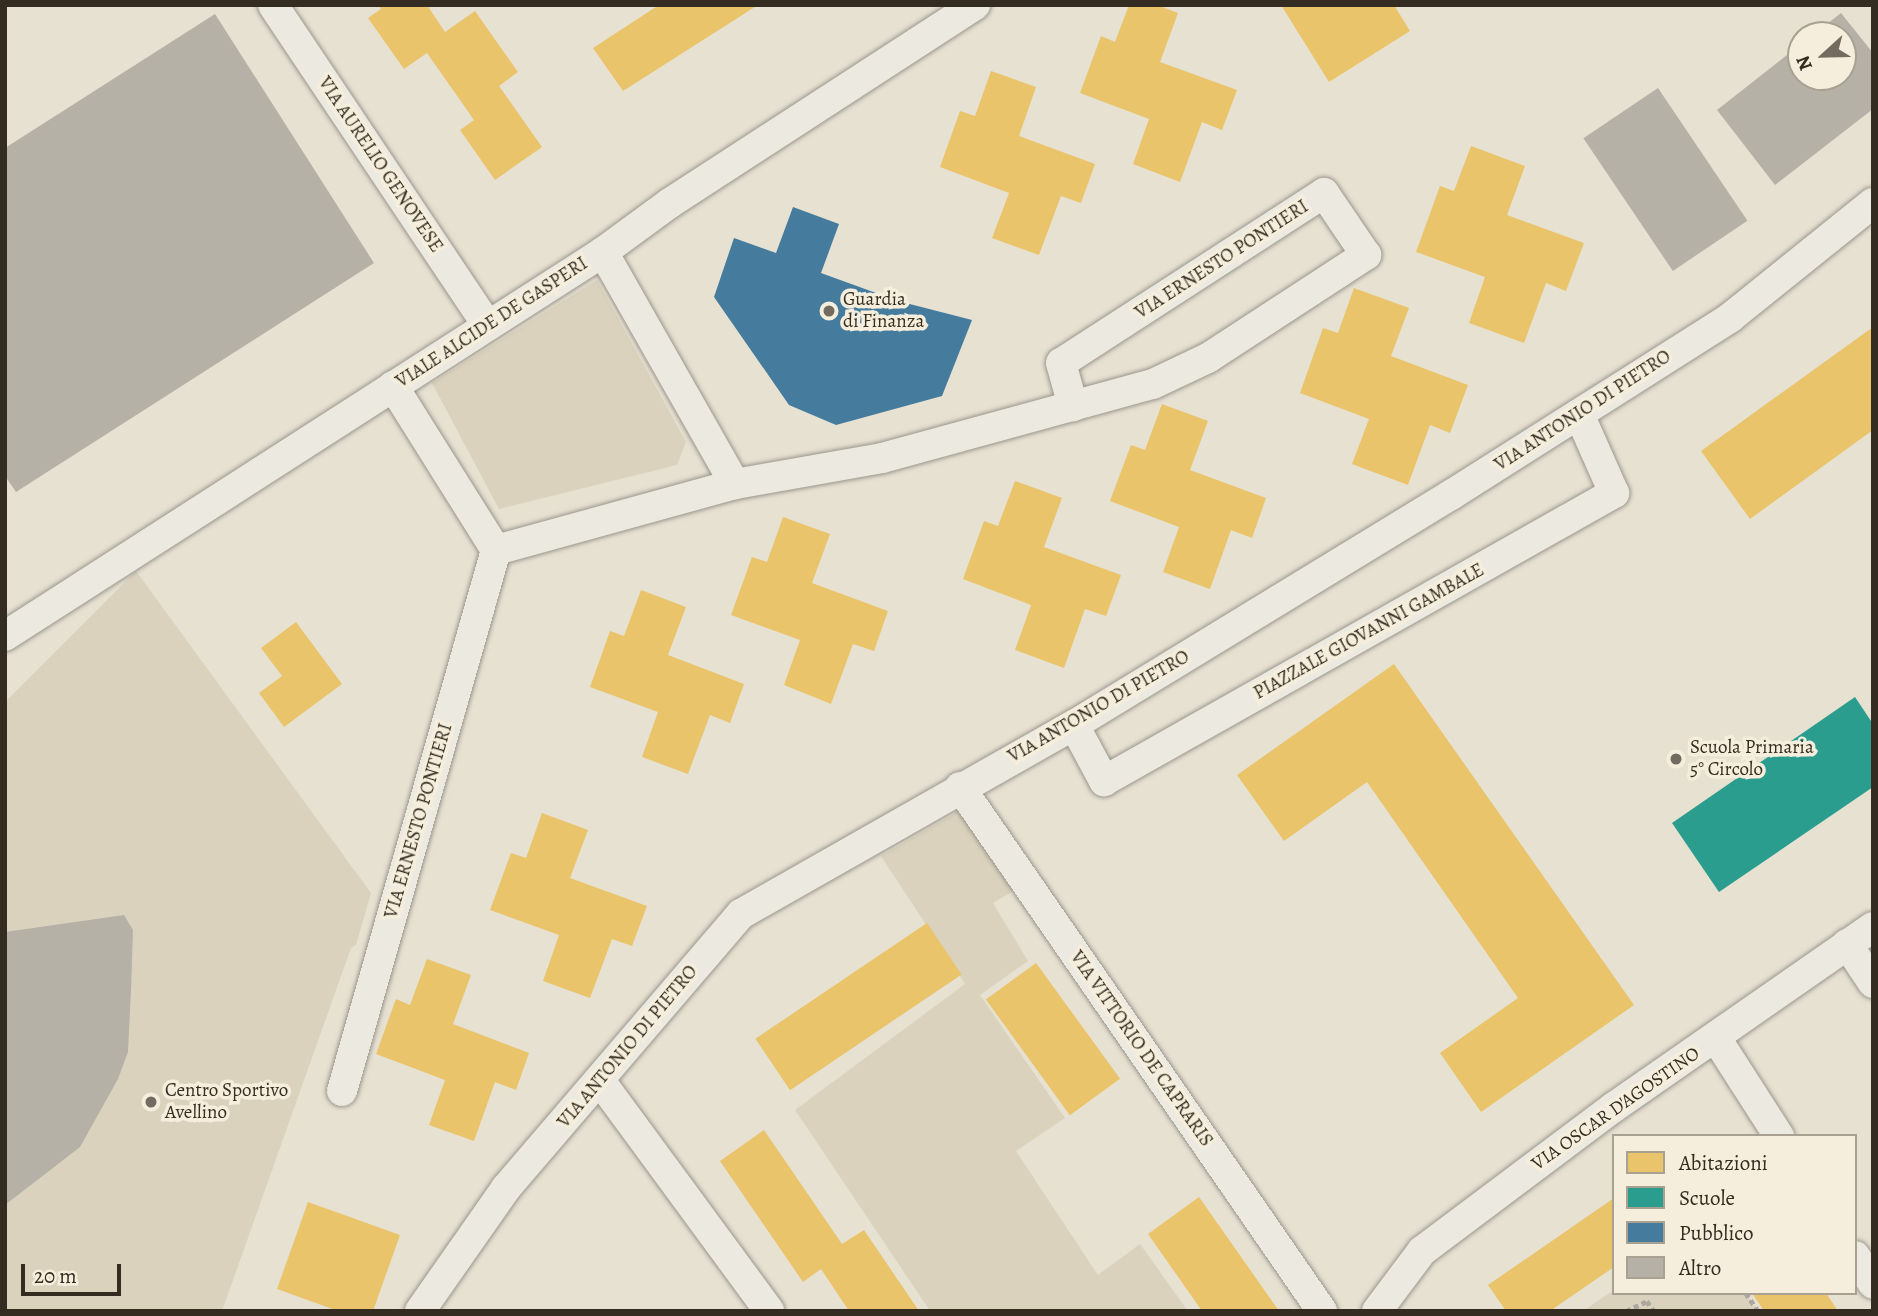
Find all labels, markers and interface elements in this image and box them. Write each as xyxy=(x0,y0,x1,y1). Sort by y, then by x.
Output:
north arrow xyxy=(1787,21,1857,91)
text: N xyxy=(1790,52,1819,74)
street label: VIA AURELIO GENOVESE xyxy=(313,73,447,257)
street label: VIA ERNESTO PONTIERI xyxy=(1131,195,1313,325)
street label: VIALE ALCIDE DE GASPERI xyxy=(392,252,592,394)
place label: Guardia di Finanza xyxy=(843,289,924,333)
marker: Guardia di Finanza xyxy=(821,303,837,319)
street label: VIA ANTONIO DI PIETRO xyxy=(1491,345,1675,477)
street label: PIAZZALE GIOVANNI GAMBALE xyxy=(1250,559,1488,705)
street label: VIA ANTONIO DI PIETRO xyxy=(1004,646,1194,768)
street label: VIA ERNESTO PONTIERI xyxy=(380,721,458,921)
place label: Scuola Primaria 5° Circolo xyxy=(1690,737,1814,781)
marker: Scuola Primaria 5° Circolo xyxy=(1668,751,1684,767)
street label: VIA VITTORIO DE CAPRARIS xyxy=(1065,947,1217,1151)
street label: VIA ANTONIO DI PIETRO xyxy=(553,961,703,1133)
street label: VIA OSCAR D'AGOSTINO xyxy=(1528,1042,1704,1176)
place label: Centro Sportivo Avellino xyxy=(165,1080,288,1124)
marker: Centro Sportivo Avellino xyxy=(143,1094,159,1110)
legend xyxy=(1612,1134,1857,1295)
text: Abitazioni xyxy=(1679,1149,1768,1177)
text: Scuole xyxy=(1679,1184,1735,1212)
text: Pubblico xyxy=(1679,1219,1753,1247)
scale bar xyxy=(24,1250,124,1294)
text: Altro xyxy=(1679,1254,1721,1282)
text: 20 m xyxy=(34,1262,77,1290)

